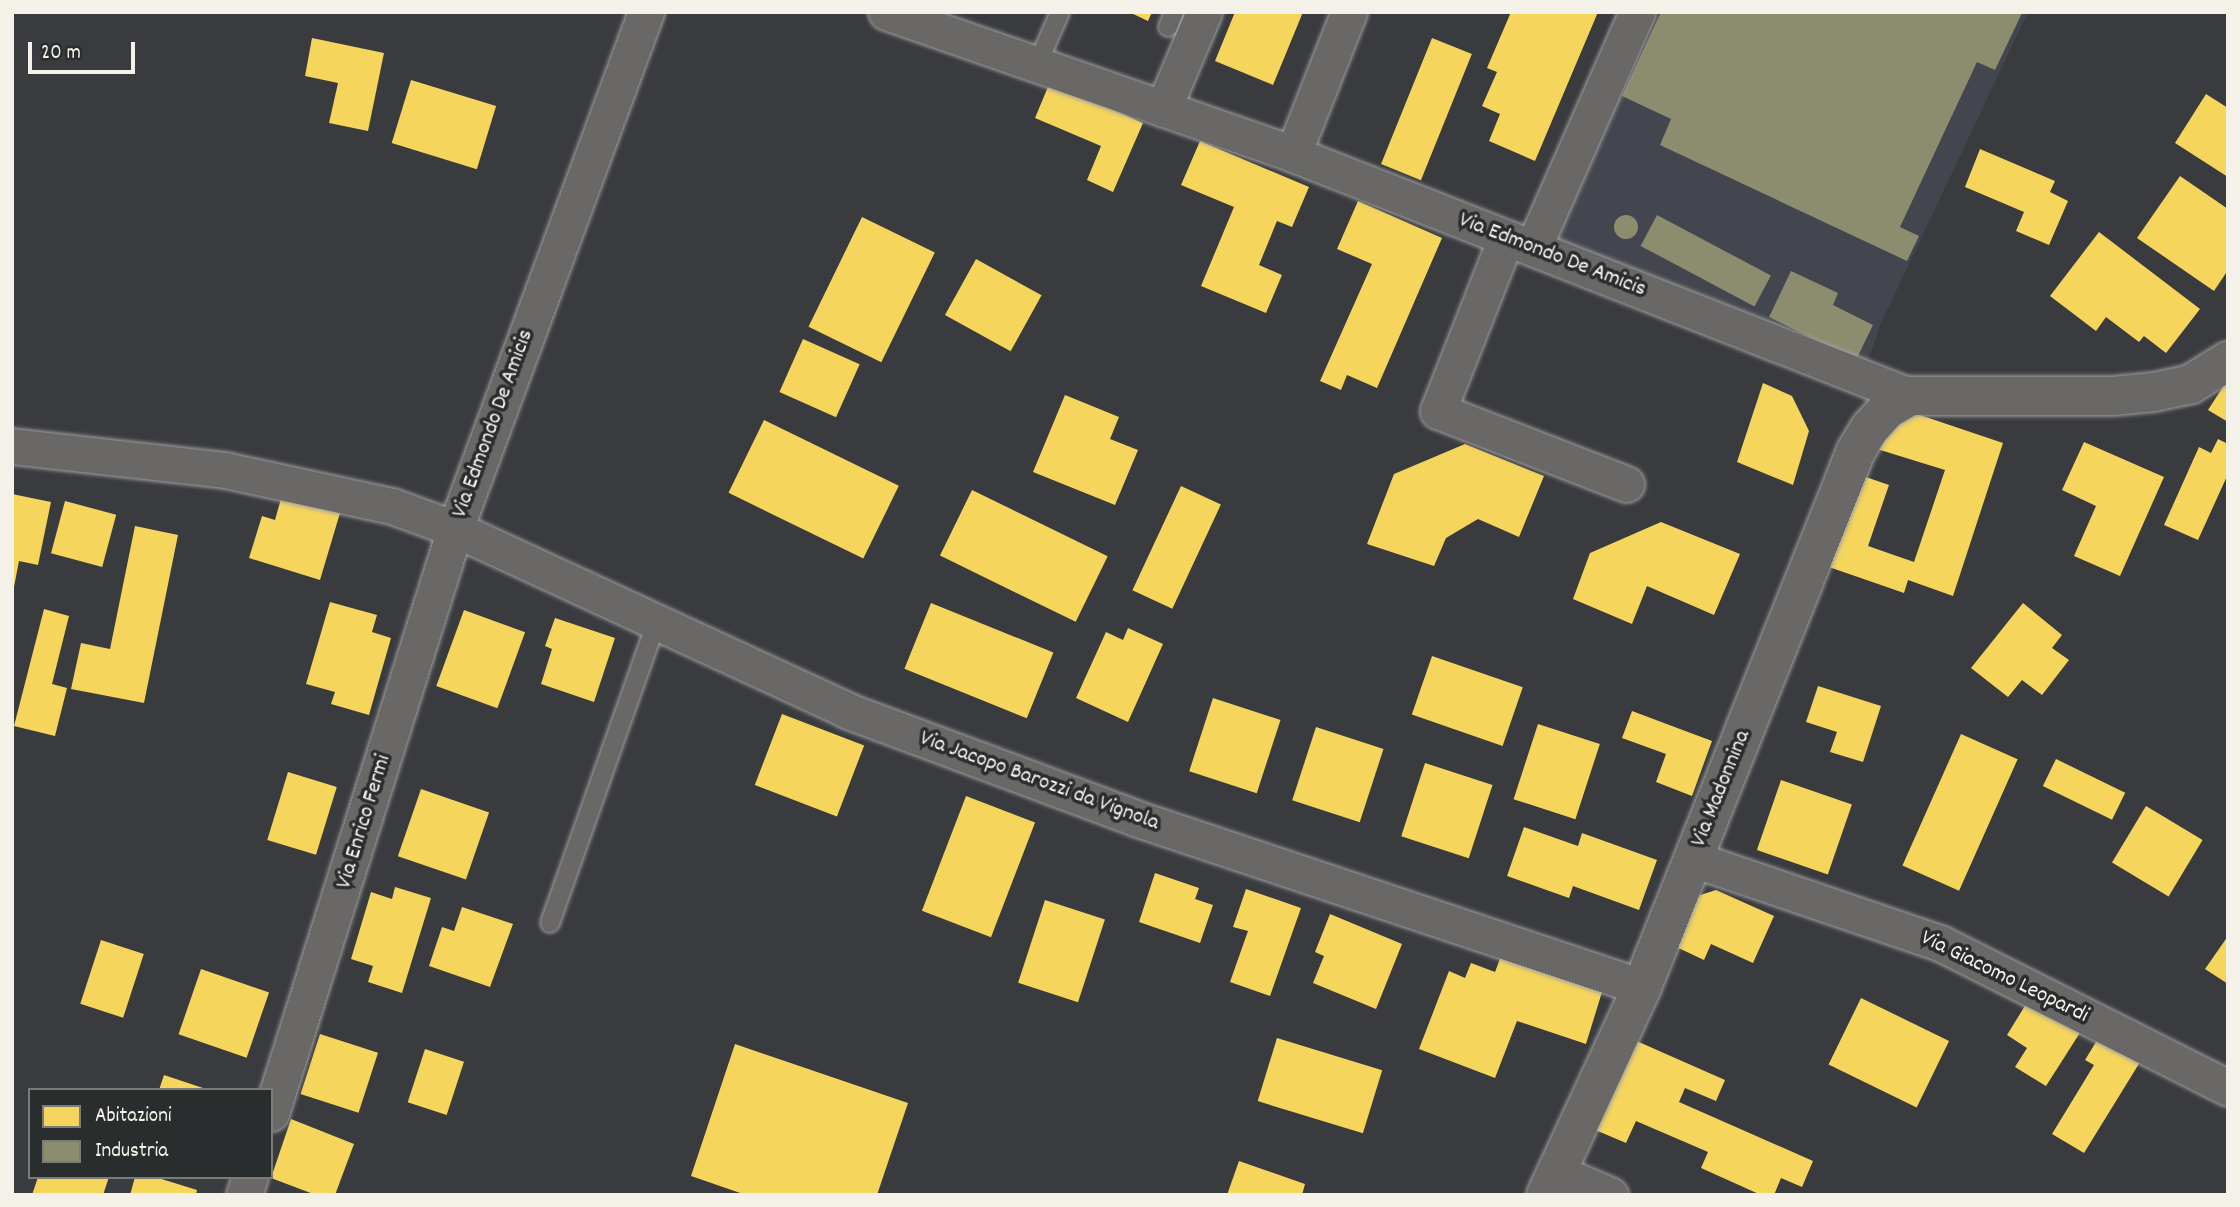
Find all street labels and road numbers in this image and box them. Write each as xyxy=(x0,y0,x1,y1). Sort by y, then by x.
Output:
street label: Via Edmondo De Amicis xyxy=(1454,208,1650,304)
street label: Via Edmondo De Amicis xyxy=(447,326,541,522)
street label: Via Jacopo Barozzi da Vignola xyxy=(916,726,1162,838)
street label: Via Madonnina xyxy=(1686,727,1758,851)
street label: Via Enrico Fermi xyxy=(332,752,398,892)
street label: Via Giacomo Leopardi xyxy=(1916,925,2092,1031)

